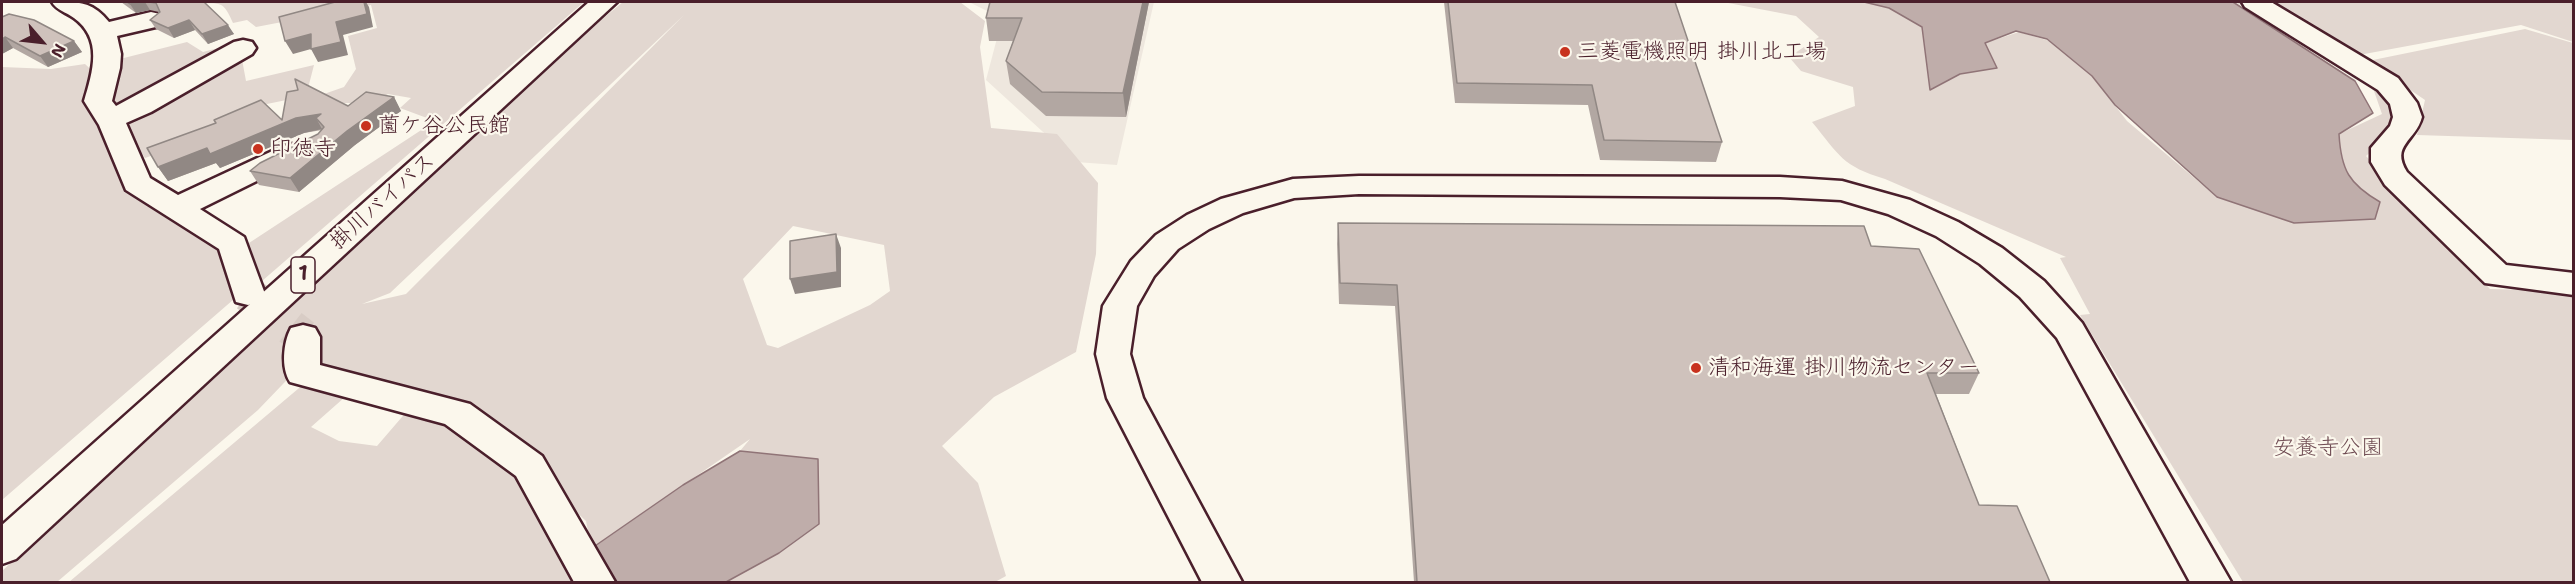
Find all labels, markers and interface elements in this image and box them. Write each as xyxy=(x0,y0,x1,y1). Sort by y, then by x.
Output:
north arrow xyxy=(12,12,72,72)
place label: 三菱電機照明 掛川北工場 xyxy=(1577,39,1827,65)
text: N xyxy=(46,40,71,61)
marker: 三菱電機照明 掛川北工場 xyxy=(1558,45,1572,59)
place label: 薗ケ谷公民館 xyxy=(378,113,510,139)
marker: 薗ケ谷公民館 xyxy=(359,119,373,133)
place label: 印徳寺 xyxy=(270,136,336,162)
marker: 印徳寺 xyxy=(251,142,265,156)
street label: 掛川バイパス xyxy=(325,148,441,256)
road number: 1 xyxy=(291,257,315,293)
place label: 清和海運 掛川物流センター xyxy=(1708,355,1980,381)
marker: 清和海運 掛川物流センター xyxy=(1689,361,1703,375)
park label: 安養寺公園 xyxy=(2273,435,2383,461)

